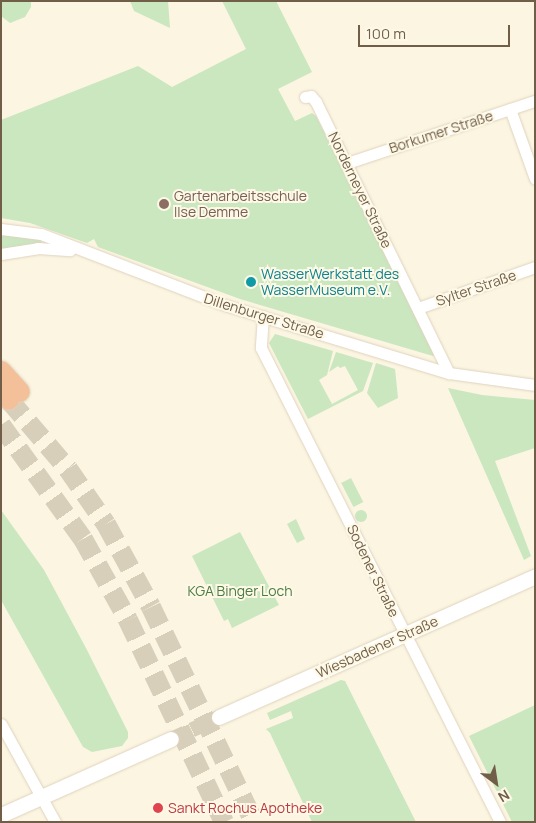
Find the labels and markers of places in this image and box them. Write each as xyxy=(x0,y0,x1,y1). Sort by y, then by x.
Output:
place label: Gartenarbeitsschule Ilse Demme xyxy=(174,188,307,220)
marker: Gartenarbeitsschule Ilse Demme xyxy=(158,198,170,210)
place label: WasserWerkstatt des WasserMuseum e.V. xyxy=(261,266,399,298)
marker: WasserWerkstatt des WasserMuseum e.V. xyxy=(245,276,257,288)
place label: Sankt Rochus Apotheke xyxy=(168,800,322,816)
marker: Sankt Rochus Apotheke xyxy=(152,802,164,814)

